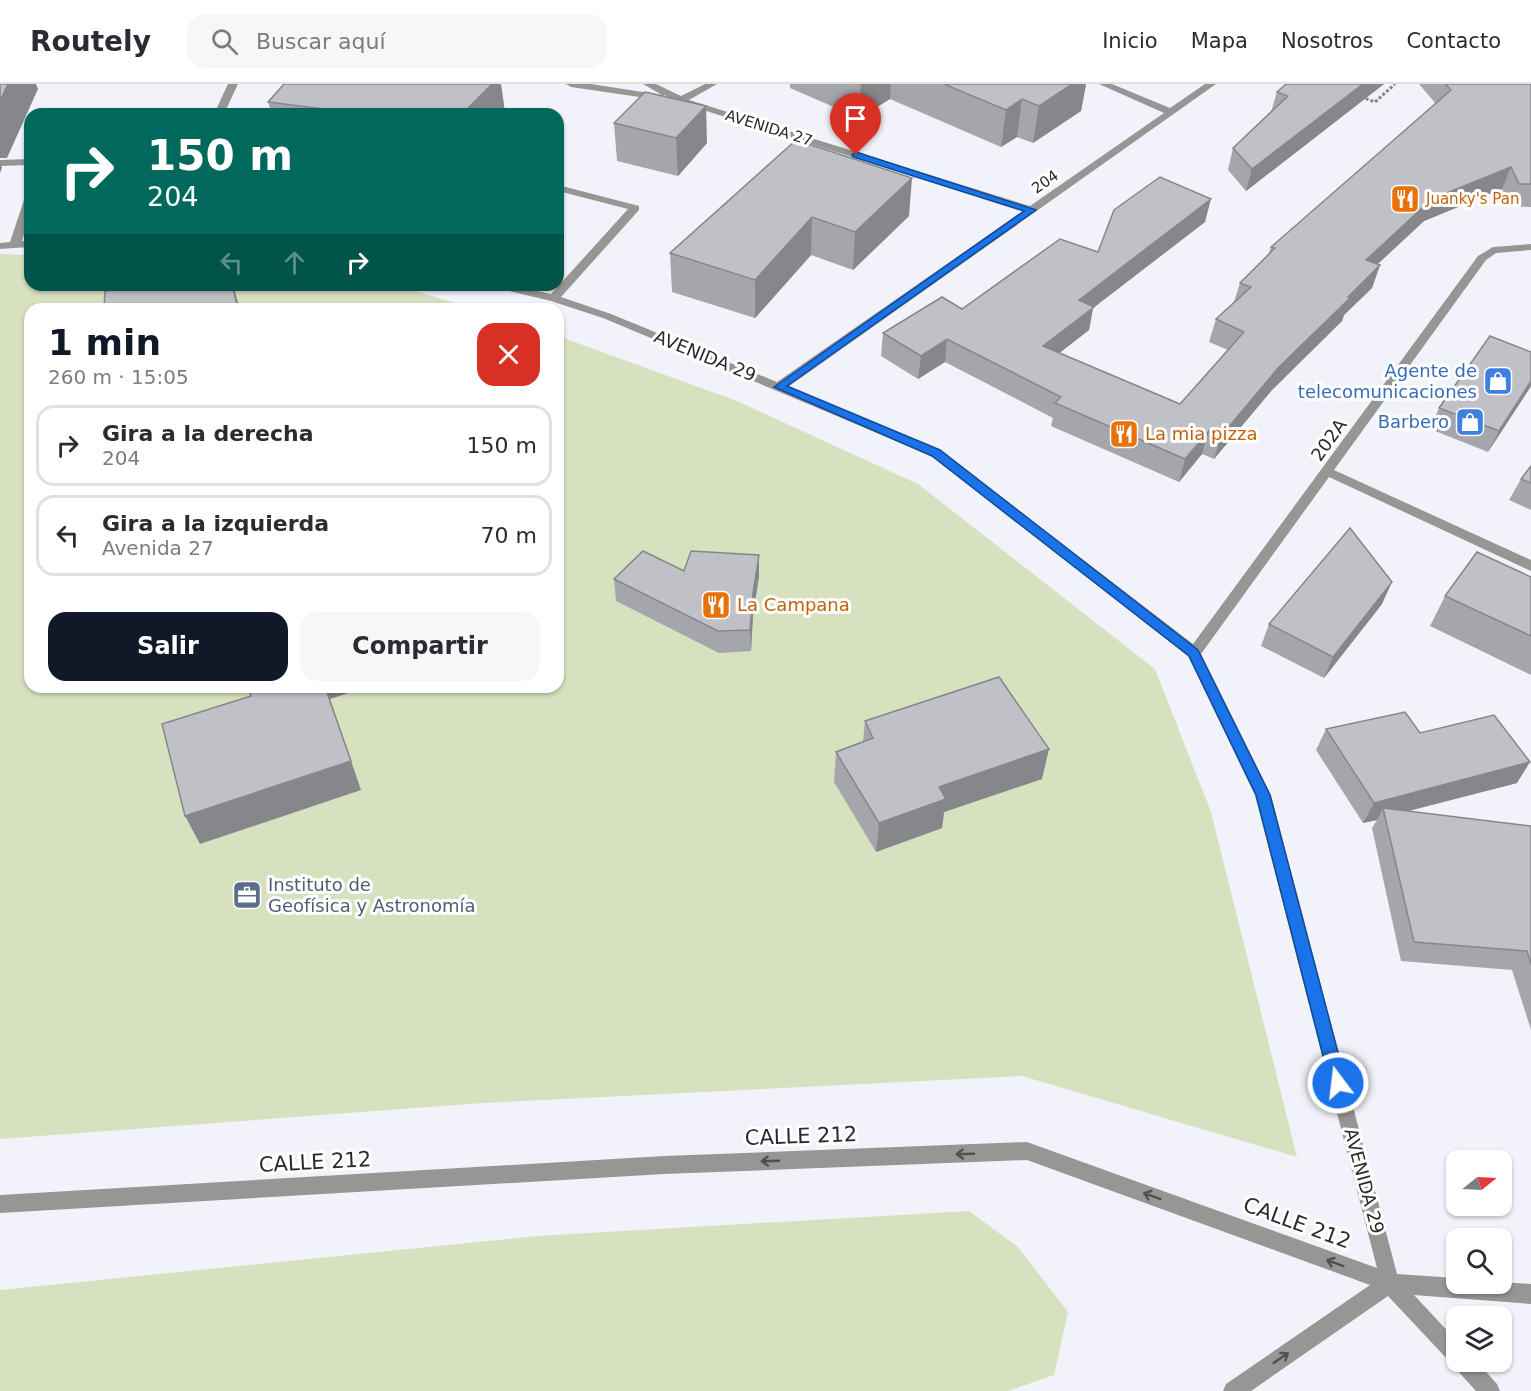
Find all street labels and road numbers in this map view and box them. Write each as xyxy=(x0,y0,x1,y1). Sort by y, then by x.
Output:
street label: AVENIDA 27 xyxy=(723,106,815,150)
street label: 204 xyxy=(1028,166,1062,198)
street label: AVENIDA 29 xyxy=(651,326,759,386)
street label: 202A xyxy=(1306,414,1351,465)
street label: CALLE 212 xyxy=(744,1122,858,1150)
street label: AVENIDA 29 xyxy=(1340,1126,1389,1236)
street label: CALLE 212 xyxy=(258,1147,372,1177)
street label: CALLE 212 xyxy=(1240,1192,1354,1254)

